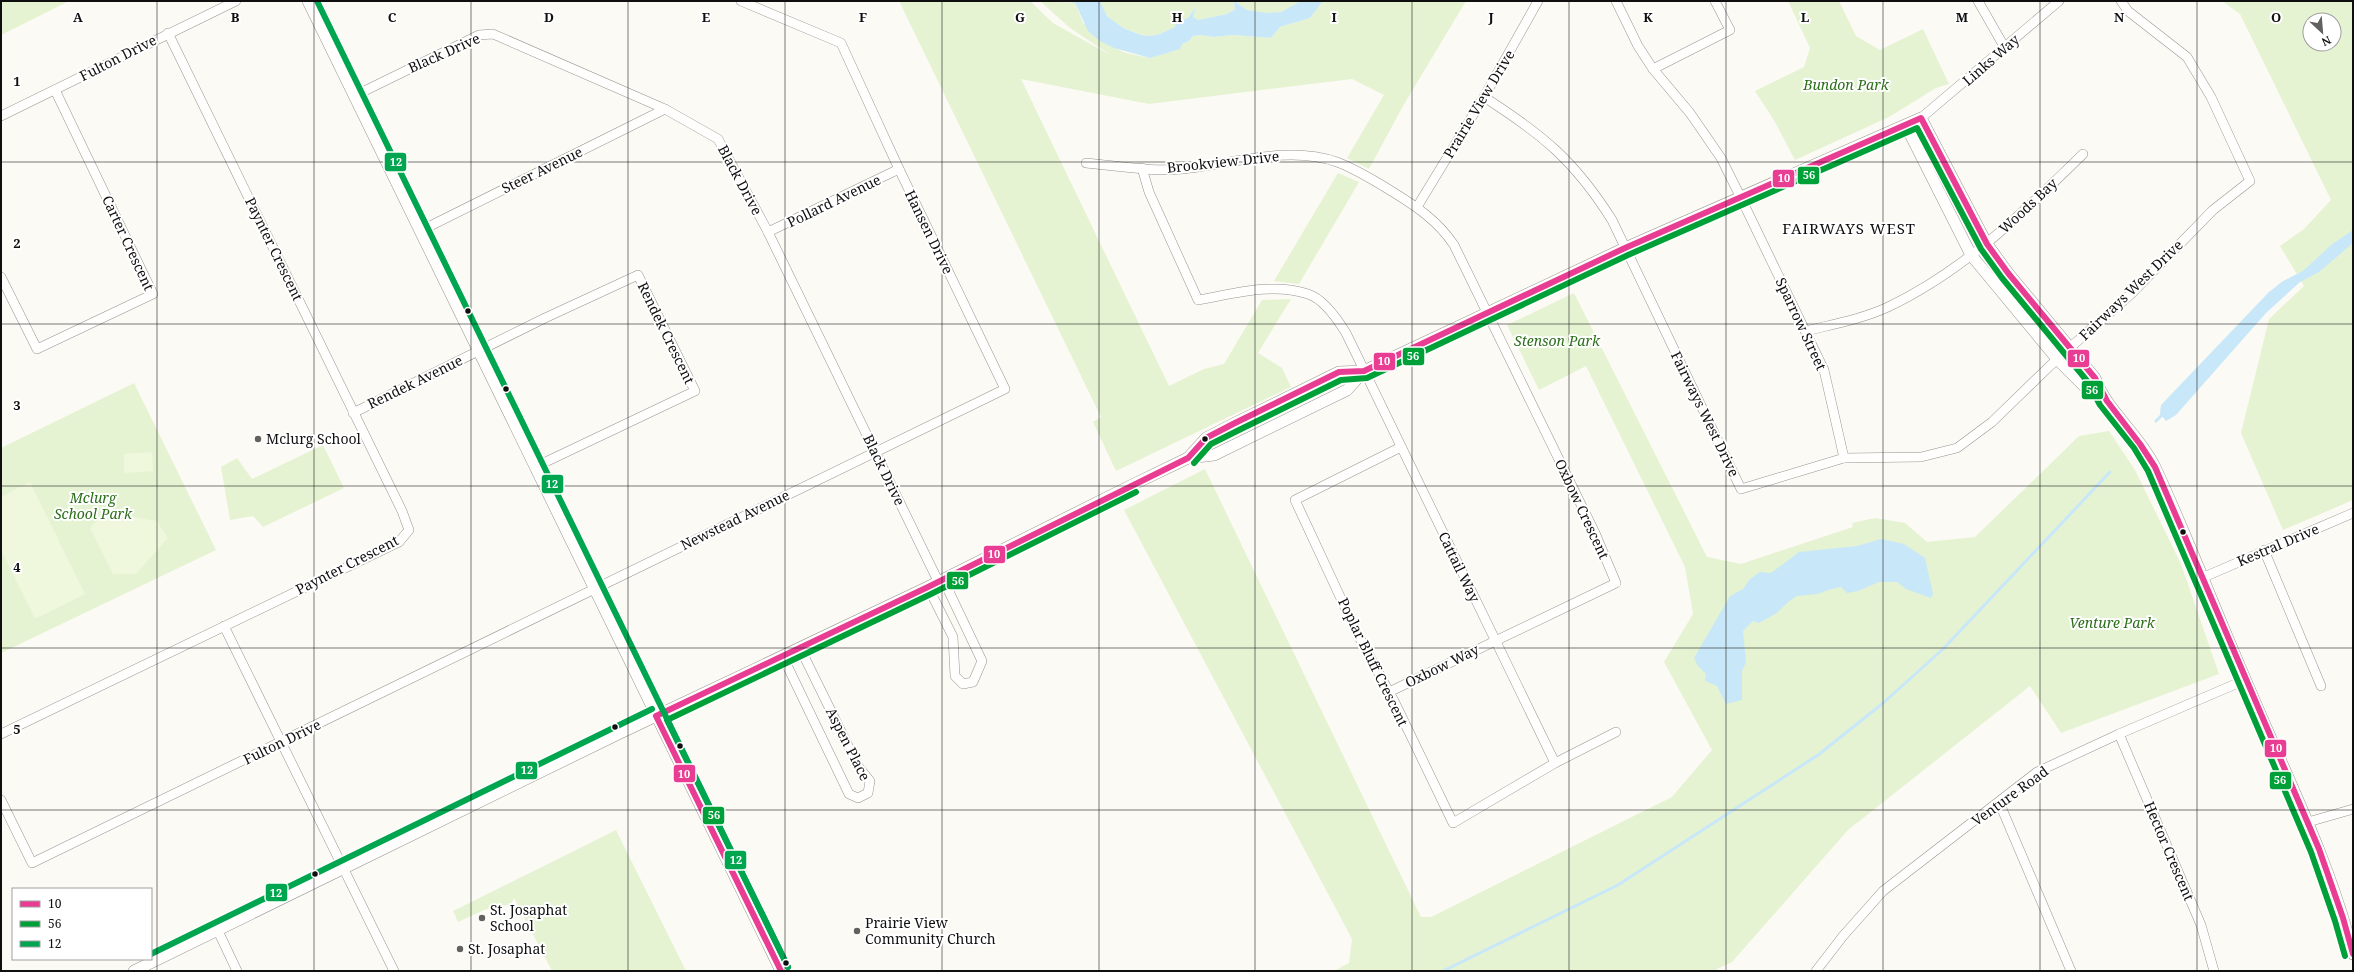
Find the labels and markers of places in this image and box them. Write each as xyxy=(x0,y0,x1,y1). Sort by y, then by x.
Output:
unlabelled marker xyxy=(463,306,473,316)
unlabelled marker xyxy=(501,384,511,394)
place label: Mclurg School xyxy=(266,429,362,448)
marker: Mclurg School xyxy=(253,434,263,444)
unlabelled marker xyxy=(1200,434,1210,444)
unlabelled marker xyxy=(2178,527,2188,537)
unlabelled marker xyxy=(610,722,620,732)
unlabelled marker xyxy=(675,741,685,751)
unlabelled marker xyxy=(310,869,320,879)
place label: St. Josaphat School xyxy=(490,900,567,935)
marker: St. Josaphat School xyxy=(477,913,487,923)
place label: Prairie View Community Church xyxy=(865,913,996,948)
marker: Prairie View Community Church xyxy=(852,926,862,936)
place label: St. Josaphat xyxy=(468,939,545,958)
marker: St. Josaphat xyxy=(455,944,465,954)
unlabelled marker xyxy=(781,958,791,968)

